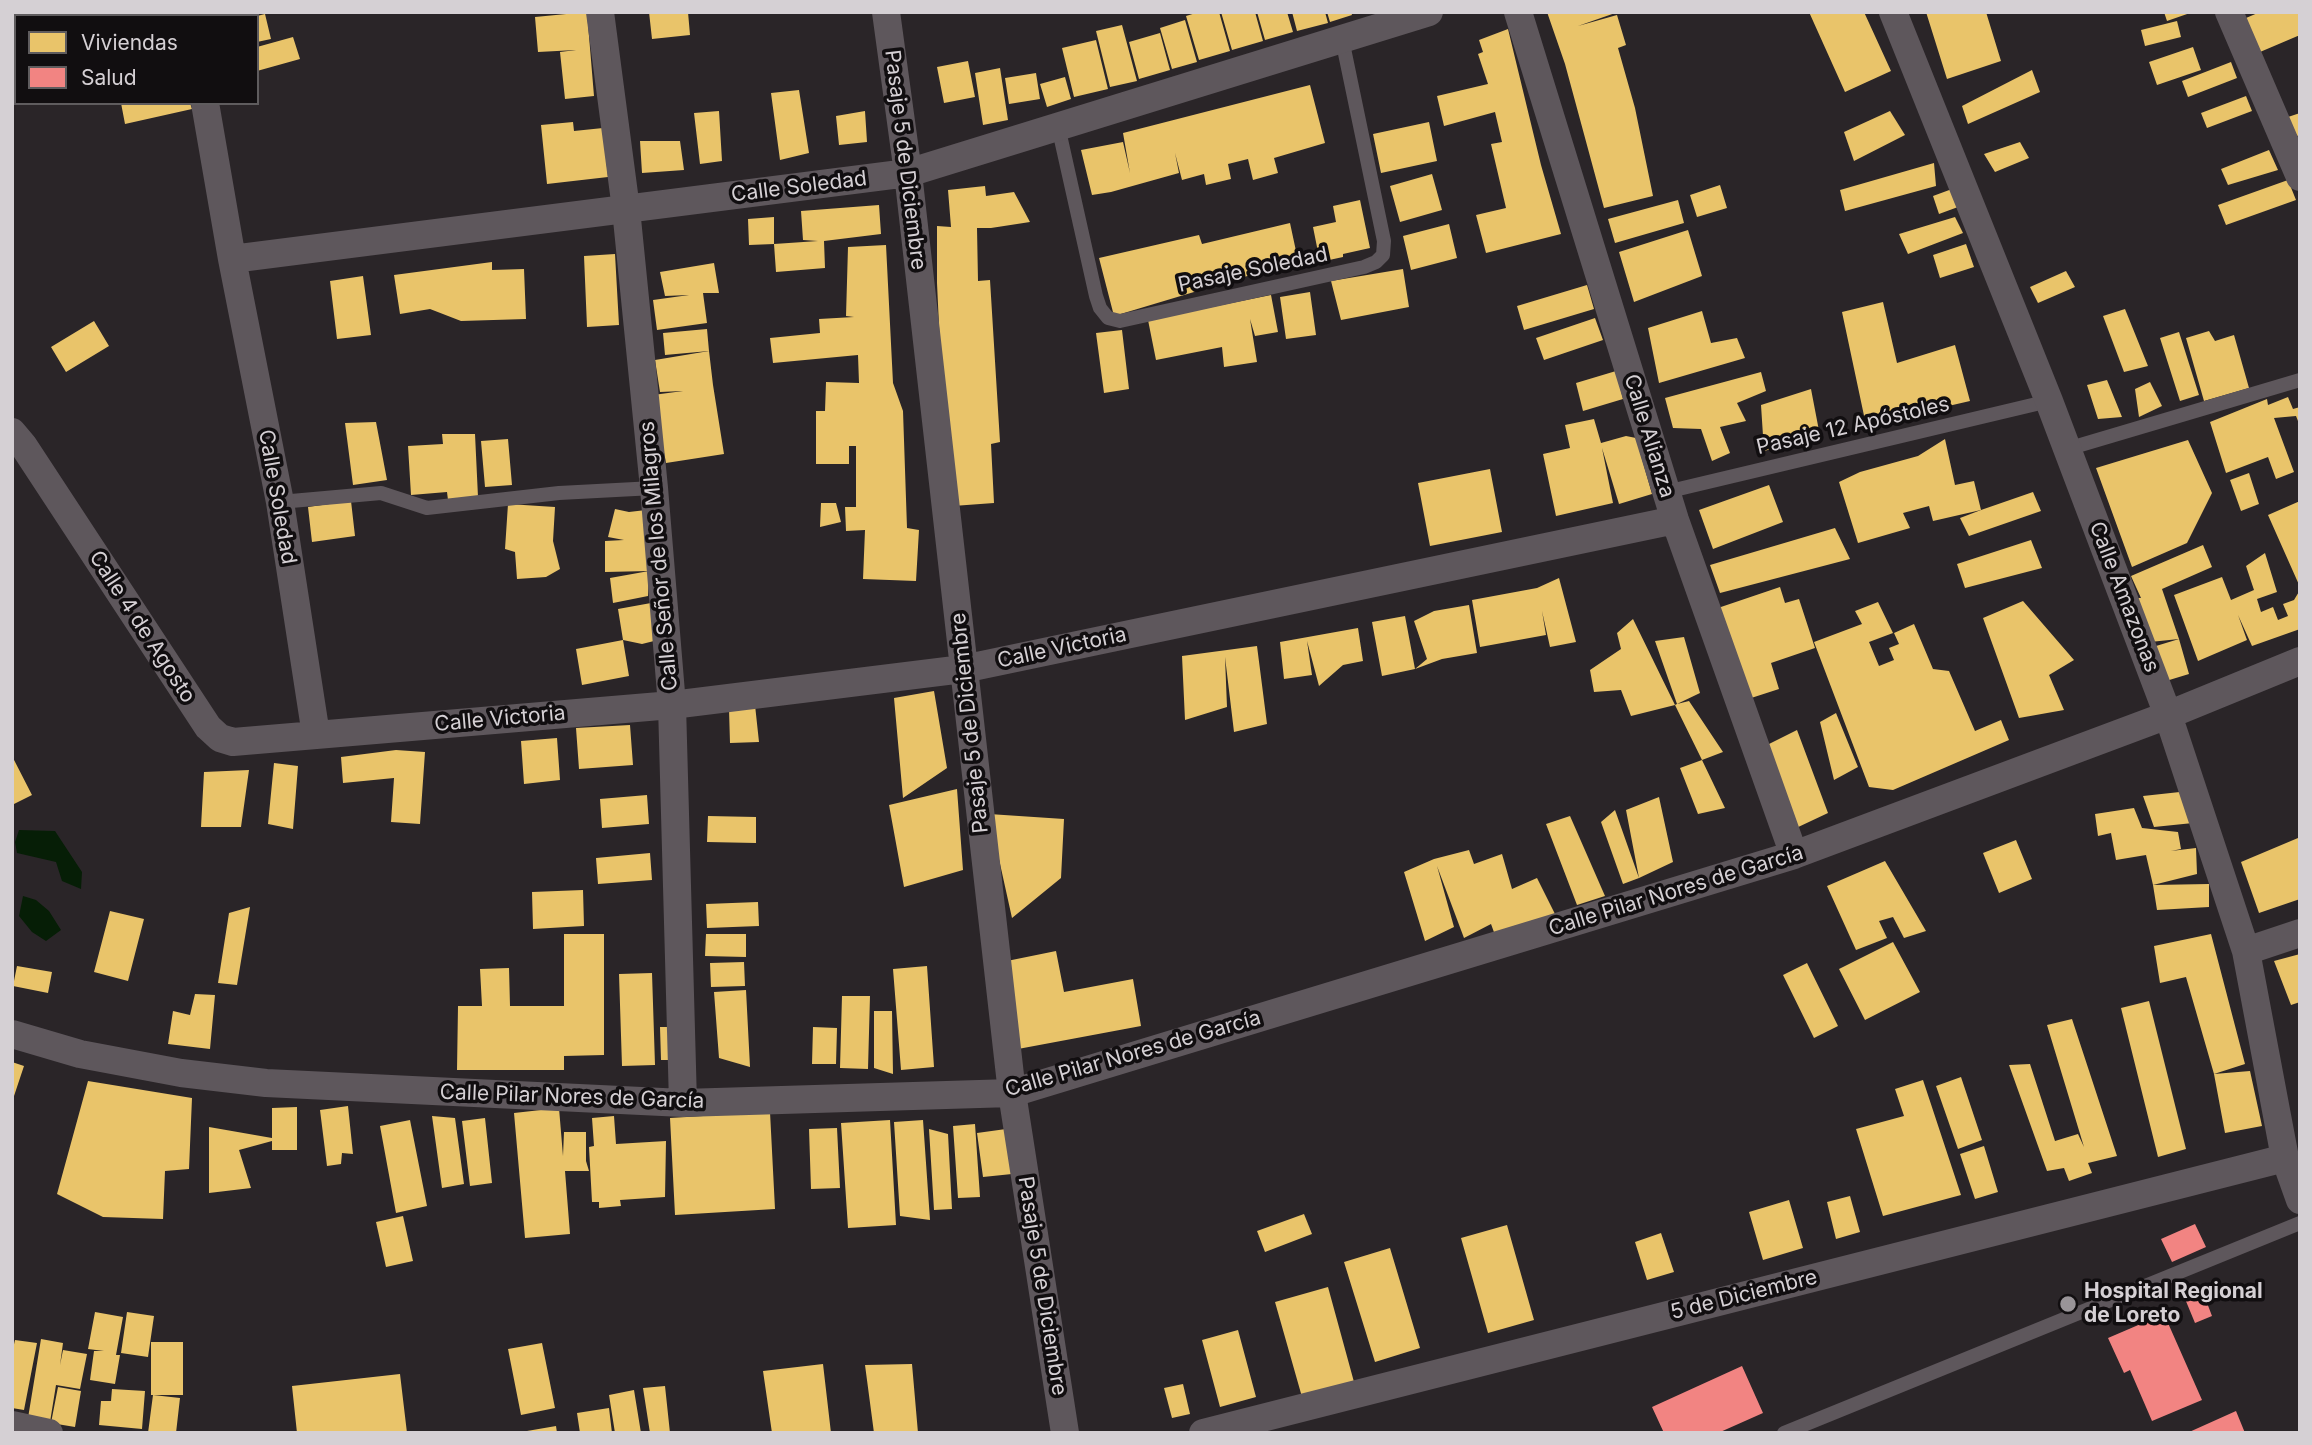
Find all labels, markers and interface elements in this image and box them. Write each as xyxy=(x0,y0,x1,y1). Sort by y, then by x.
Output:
legend xyxy=(14,14,259,105)
text: Viviendas xyxy=(81,30,178,55)
street label: Pasaje 5 de Diciembre xyxy=(879,48,931,272)
text: Salud xyxy=(81,65,137,90)
street label: Calle Soledad xyxy=(730,166,868,208)
street label: Pasaje Soledad xyxy=(1176,242,1330,298)
street label: Calle Alianza xyxy=(1618,371,1680,501)
street label: Pasaje 12 Apóstoles xyxy=(1754,392,1952,460)
street label: Calle Señor de los Milagros xyxy=(635,420,683,692)
street label: Calle Soledad xyxy=(253,428,301,566)
street label: Calle Amazonas xyxy=(2084,518,2164,676)
street label: Calle 4 de Agosto xyxy=(83,546,201,708)
street label: Pasaje 5 de Diciembre xyxy=(946,611,994,835)
street label: Calle Victoria xyxy=(995,622,1129,674)
street label: Calle Victoria xyxy=(433,701,567,737)
street label: Calle Pilar Nores de García xyxy=(1546,840,1806,942)
street label: Calle Pilar Nores de García xyxy=(1002,1005,1264,1103)
street label: Calle Pilar Nores de García xyxy=(439,1080,705,1114)
street label: Pasaje 5 de Diciembre xyxy=(1012,1175,1072,1397)
street label: 5 de Diciembre xyxy=(1668,1265,1820,1325)
place label: Hospital Regional de Loreto xyxy=(2084,1279,2263,1329)
marker: Hospital Regional de Loreto xyxy=(2058,1294,2078,1314)

